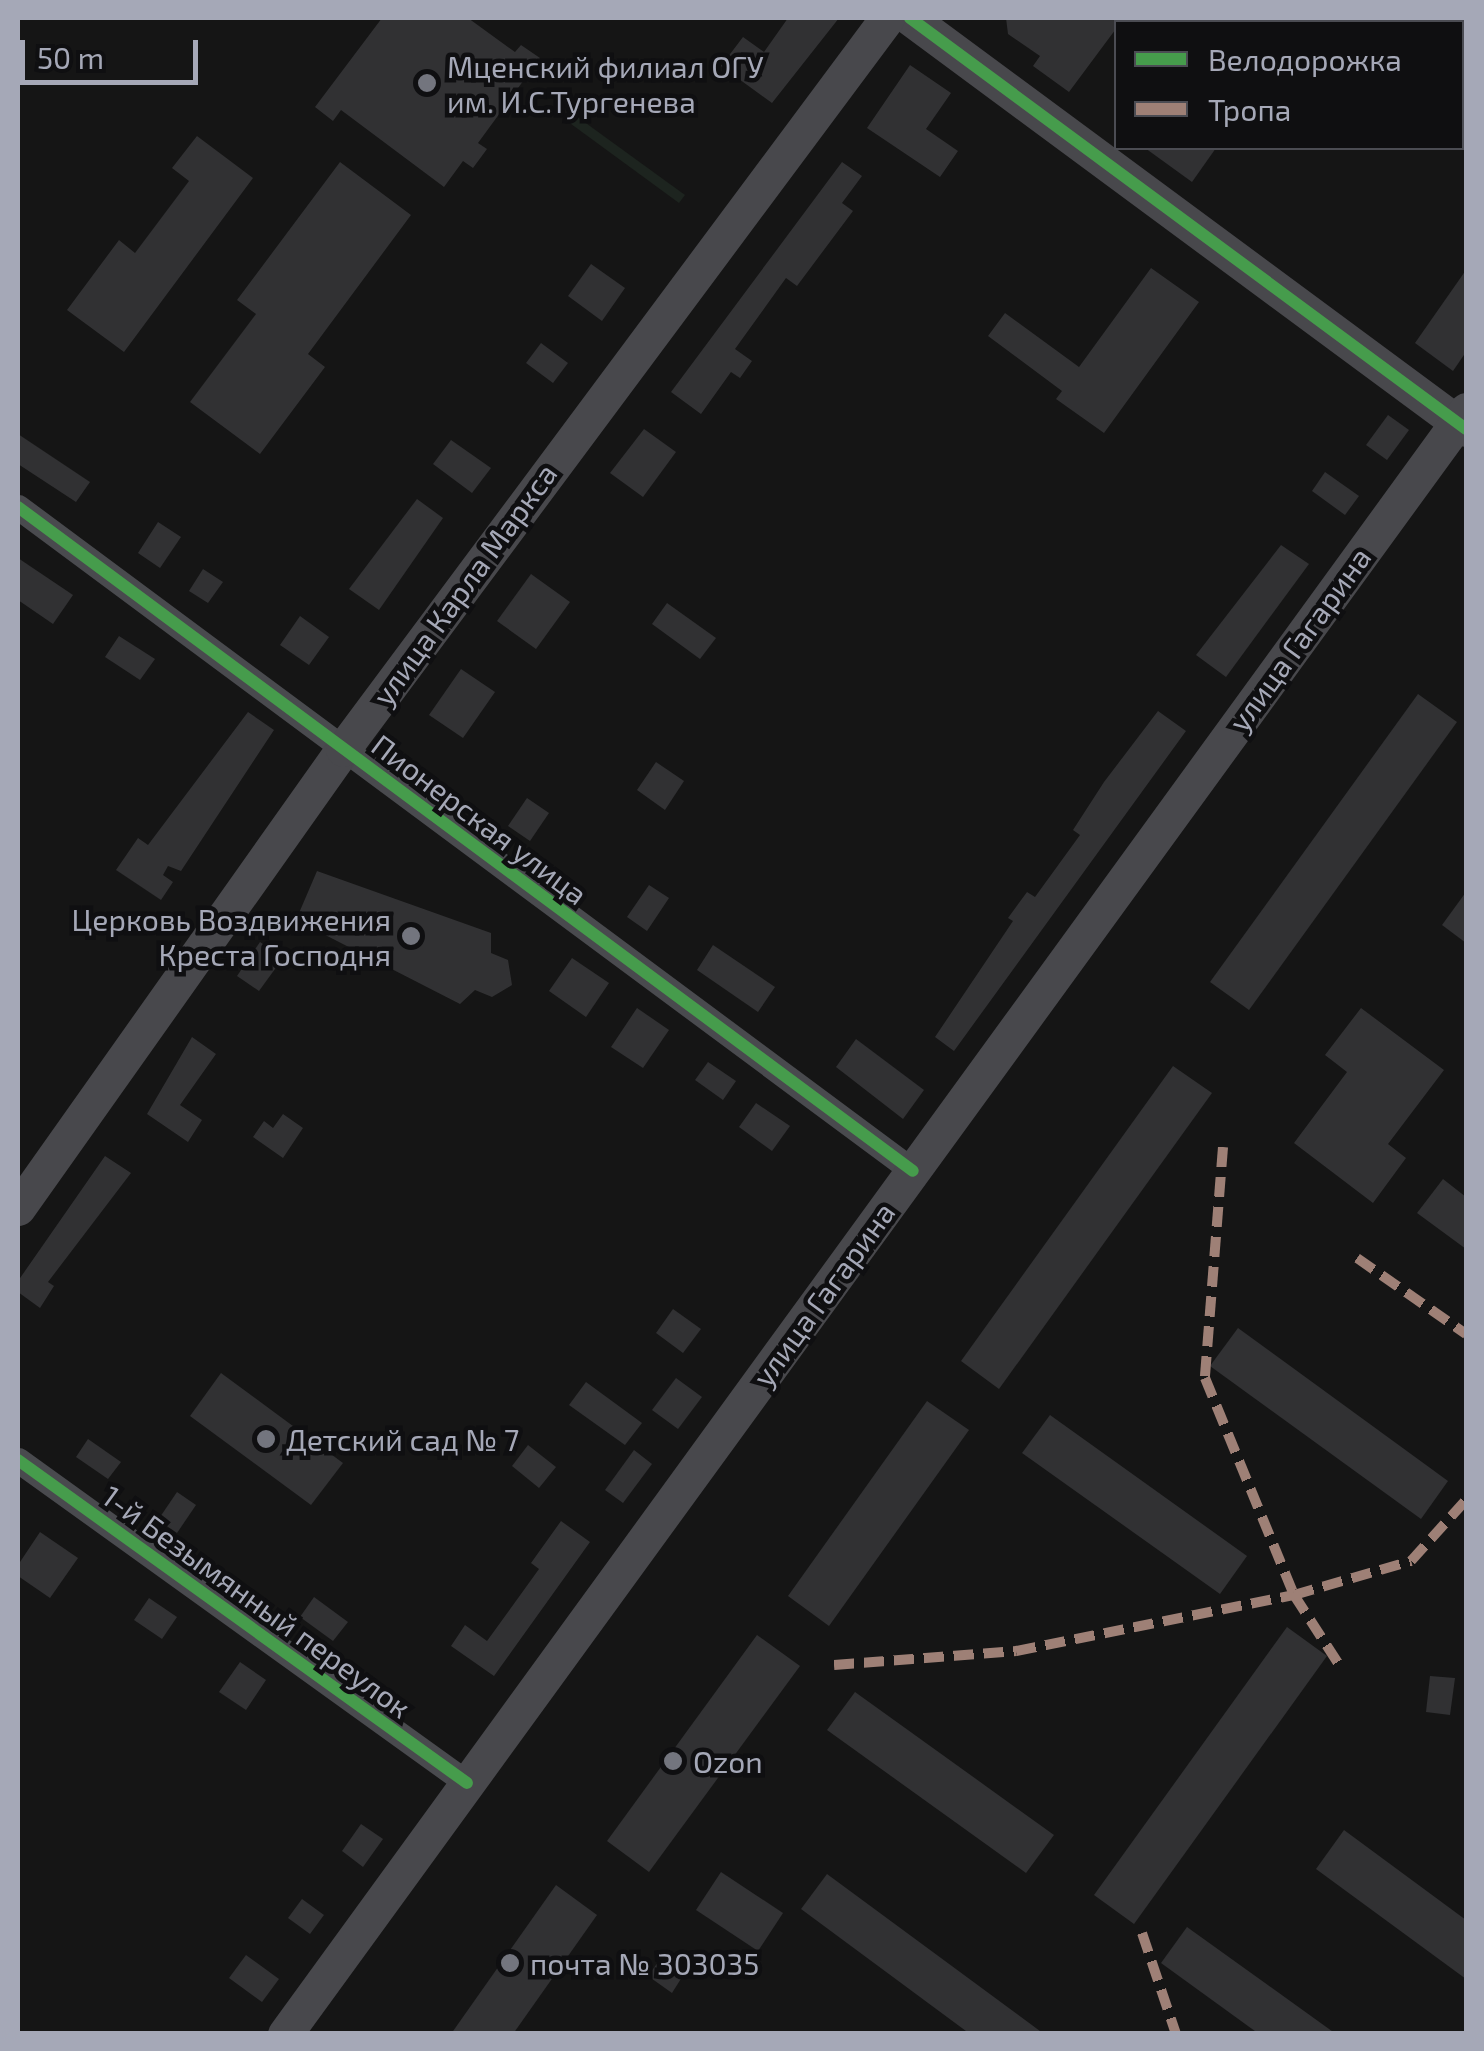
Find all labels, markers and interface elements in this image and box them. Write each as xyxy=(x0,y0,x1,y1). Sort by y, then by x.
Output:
scale bar xyxy=(25,20,202,82)
legend xyxy=(1114,20,1464,150)
text: 50 m xyxy=(37,39,104,75)
text: Велодорожка xyxy=(1208,41,1402,77)
place label: Мценский филиал ОГУ им. И.С.Тургенева xyxy=(447,48,764,118)
marker: Мценский филиал ОГУ им. И.С.Тургенева xyxy=(416,72,438,94)
text: Тропа xyxy=(1208,91,1291,127)
street label: улица Карла Маркса xyxy=(364,456,564,712)
street label: улица Гагарина xyxy=(1220,540,1378,738)
street label: Пионерская улица xyxy=(365,726,595,912)
place label: Церковь Воздвижения Креста Господня xyxy=(71,901,391,972)
marker: Церковь Воздвижения Креста Господня xyxy=(400,925,422,947)
street label: улица Гагарина xyxy=(744,1195,902,1393)
place label: Детский сад № 7 xyxy=(286,1421,519,1457)
marker: Детский сад № 7 xyxy=(255,1428,277,1450)
street label: 1-й Безымянный переулок xyxy=(96,1477,418,1725)
place label: Ozon xyxy=(693,1743,763,1779)
marker: Ozon xyxy=(662,1750,684,1772)
place label: почта № 303035 xyxy=(530,1945,759,1981)
marker: почта № 303035 xyxy=(499,1952,521,1974)

